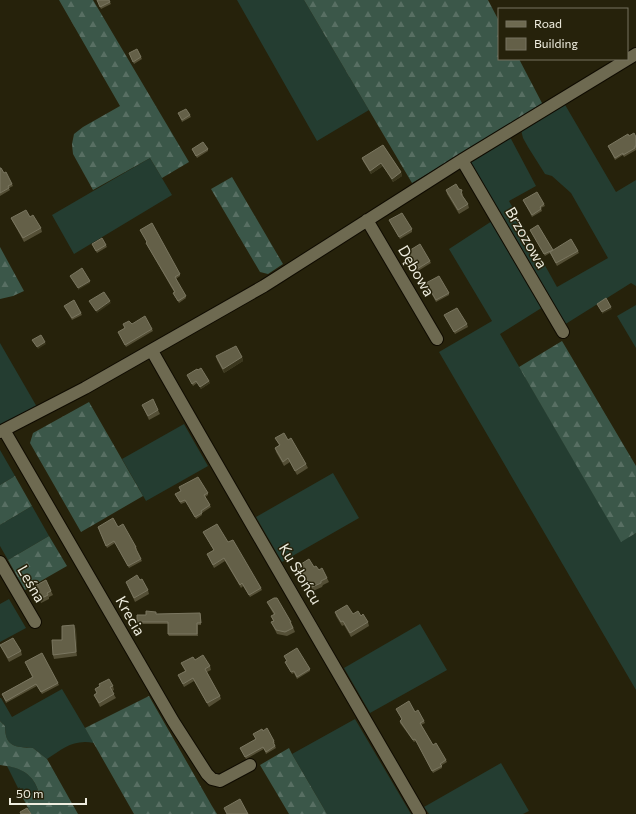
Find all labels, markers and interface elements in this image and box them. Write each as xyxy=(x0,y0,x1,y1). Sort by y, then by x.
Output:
legend xyxy=(498,8,628,60)
text: Road xyxy=(534,16,562,30)
text: Building xyxy=(534,36,578,50)
street label: Brzozowa xyxy=(502,204,552,271)
street label: Dębowa xyxy=(395,242,439,299)
street label: Ku Słońcu xyxy=(276,540,326,607)
street label: Leśna xyxy=(14,562,50,605)
street label: Krecia xyxy=(112,592,149,639)
scale bar xyxy=(10,780,86,806)
text: 50 m xyxy=(16,786,44,800)

